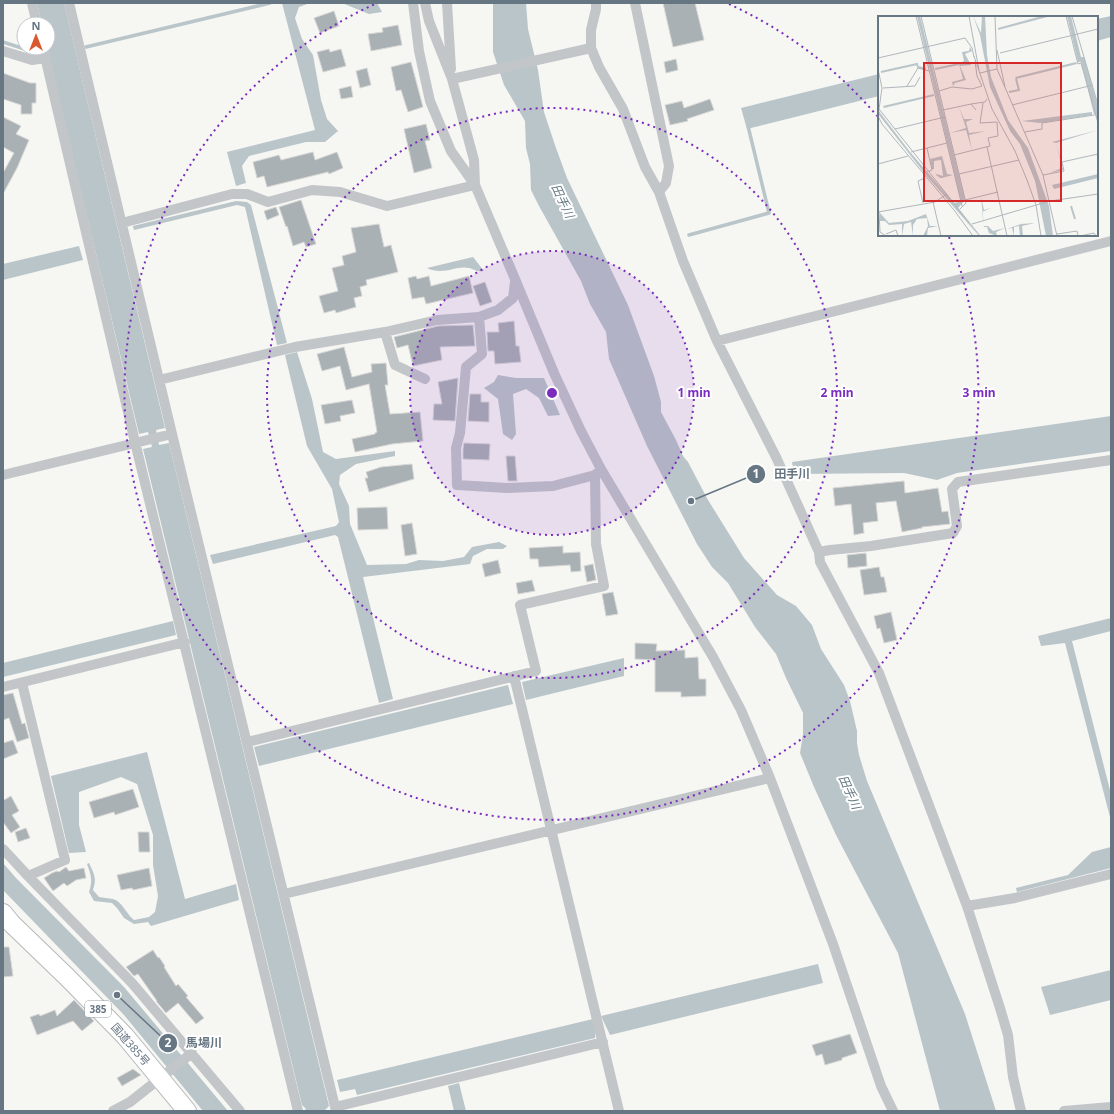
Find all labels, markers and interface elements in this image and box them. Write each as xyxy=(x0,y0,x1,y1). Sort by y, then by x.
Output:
north arrow xyxy=(16,16,56,56)
inset map xyxy=(878,16,1098,236)
text: N xyxy=(32,18,40,33)
water label: 田手川 xyxy=(548,181,579,223)
text: 1 min xyxy=(677,384,711,401)
text: 2 min xyxy=(820,384,854,401)
text: 3 min xyxy=(962,384,996,401)
centre of rings xyxy=(545,386,559,400)
callout: 田手川 xyxy=(746,462,818,486)
text: 1 xyxy=(753,465,759,482)
text: 田手川 xyxy=(774,465,810,482)
water label: 田手川 xyxy=(835,772,866,814)
road number: 385 xyxy=(85,1001,111,1017)
street label: 国道385号 xyxy=(108,1019,154,1069)
callout: 馬場川 xyxy=(158,1031,230,1055)
text: 2 xyxy=(165,1034,172,1051)
text: 馬場川 xyxy=(186,1034,222,1051)

